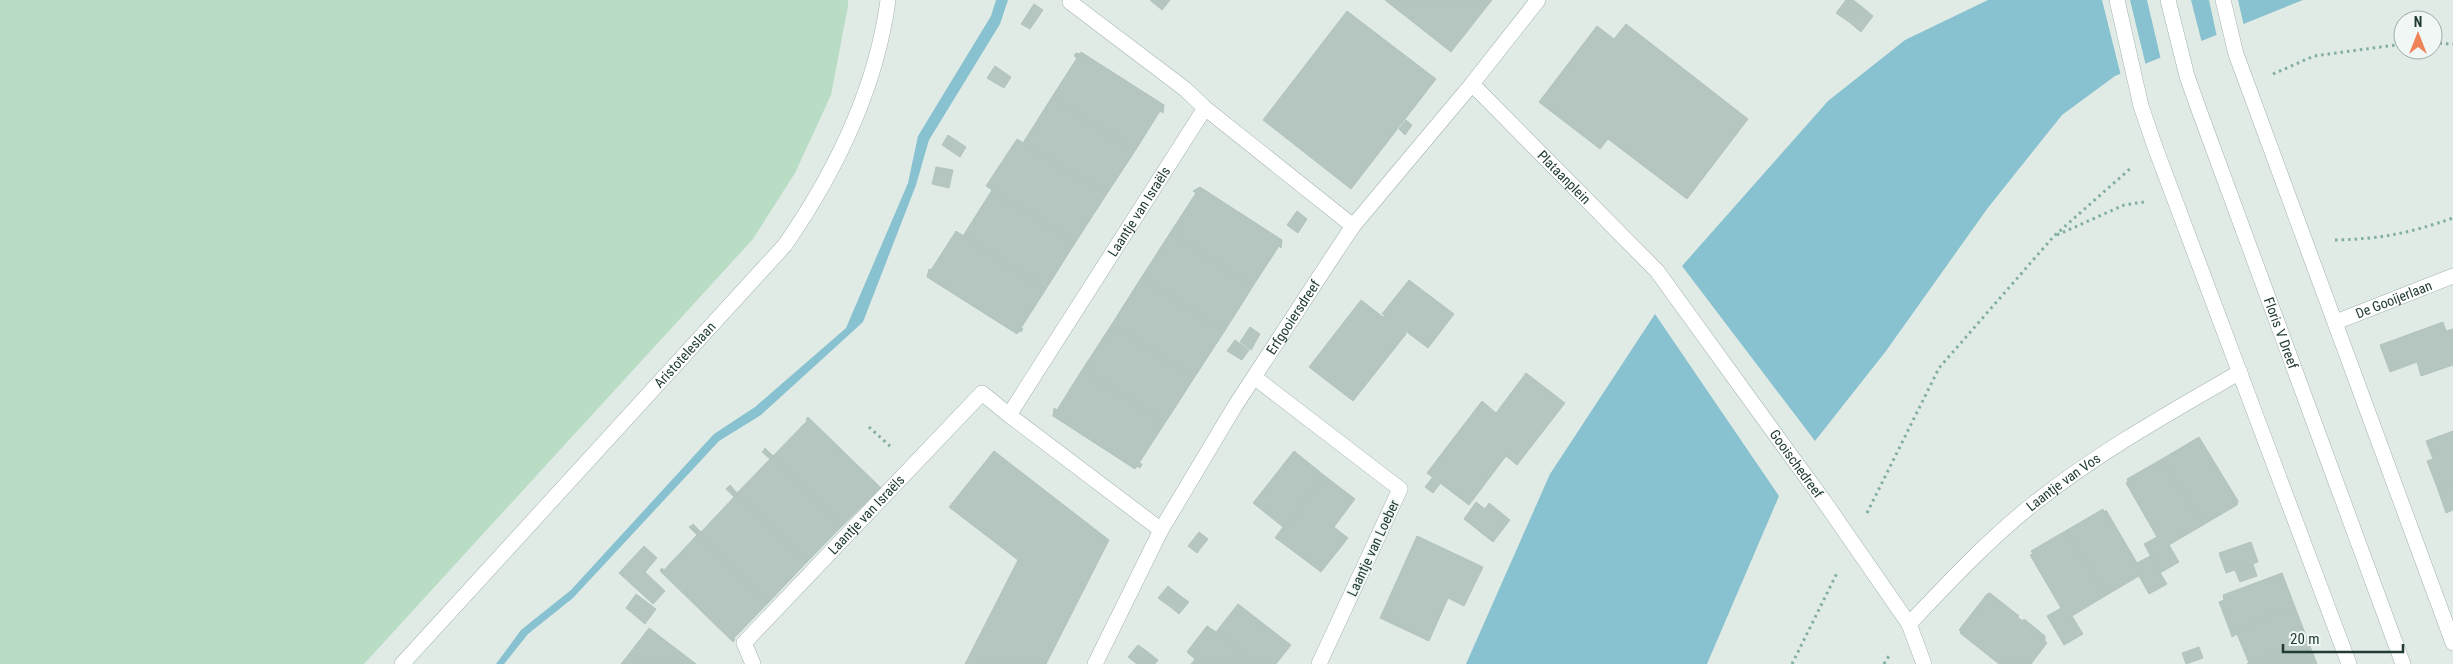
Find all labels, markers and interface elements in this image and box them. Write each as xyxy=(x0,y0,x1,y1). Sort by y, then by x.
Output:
north arrow xyxy=(2393,10,2443,60)
text: N xyxy=(2414,14,2422,30)
street label: Plataanplein xyxy=(1534,147,1594,207)
street label: Laantje van Israëls xyxy=(1104,164,1173,259)
street label: Erfgooiersdreef xyxy=(1263,276,1324,357)
street label: De Gooijerlaan xyxy=(2353,277,2434,322)
street label: Floris V Dreef xyxy=(2261,295,2302,371)
street label: Aristoteleslaan xyxy=(651,319,719,391)
street label: Gooischedreef xyxy=(1767,426,1827,501)
street label: Laantje van Vos xyxy=(2023,450,2103,514)
street label: Laantje van Israëls xyxy=(825,472,908,558)
street label: Laantje van Loeber xyxy=(1344,497,1402,599)
scale bar xyxy=(2283,622,2403,654)
text: 20 m xyxy=(2290,630,2320,648)

